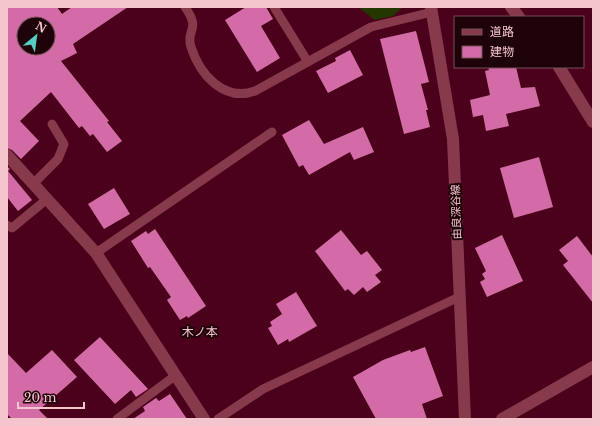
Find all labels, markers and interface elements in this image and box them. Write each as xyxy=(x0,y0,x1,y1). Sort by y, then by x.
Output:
north arrow xyxy=(16,16,56,56)
legend xyxy=(454,16,584,68)
text: N xyxy=(33,19,49,36)
text: 道路 xyxy=(490,24,514,39)
text: 建物 xyxy=(490,44,514,59)
street label: 由良深谷線 xyxy=(448,184,464,240)
district label: 木ノ本 xyxy=(182,324,218,339)
scale bar xyxy=(18,384,84,410)
text: 20 m xyxy=(24,390,56,405)

